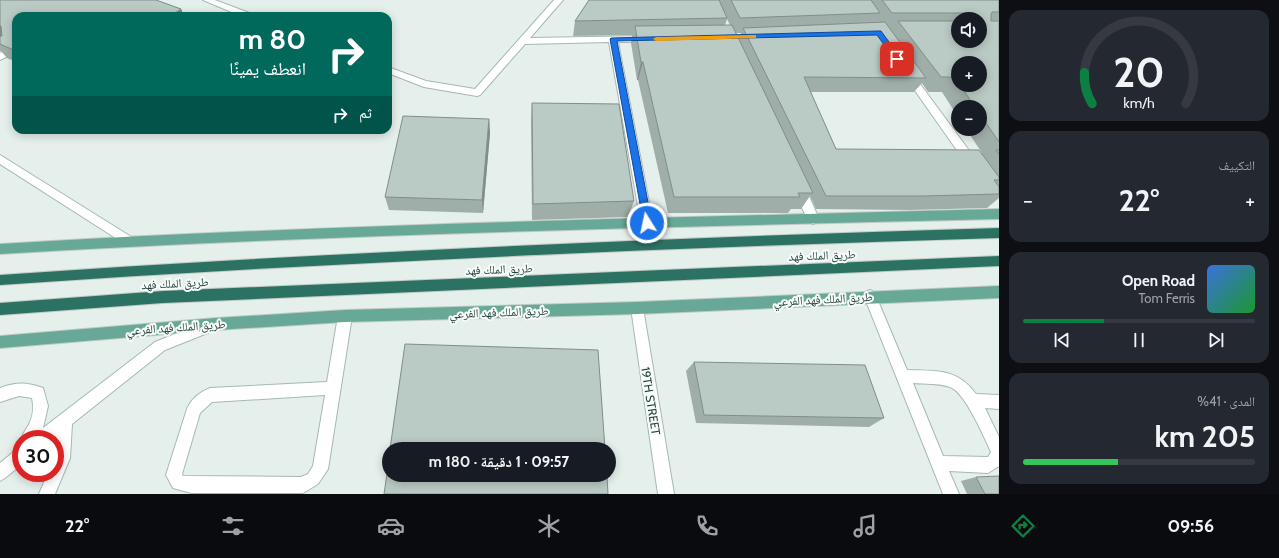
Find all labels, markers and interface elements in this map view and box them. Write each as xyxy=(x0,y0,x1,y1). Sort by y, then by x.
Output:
map controls xyxy=(951,12,987,136)
button: sound xyxy=(951,12,987,48)
text: 80 m xyxy=(239,22,306,56)
icon: right xyxy=(320,28,372,80)
pin xyxy=(880,42,914,76)
text: 20 xyxy=(1113,46,1165,96)
icon: arrive xyxy=(886,48,908,70)
button: + xyxy=(951,56,987,92)
text: انعطف يمينًا xyxy=(229,58,306,80)
text: km/h xyxy=(1123,93,1155,111)
button: − xyxy=(951,100,987,136)
icon: right xyxy=(329,104,351,126)
text: ثم xyxy=(359,104,372,122)
text: التكييف xyxy=(1219,157,1255,173)
text: 22° xyxy=(1119,182,1159,219)
text: − xyxy=(1023,187,1033,214)
text: + xyxy=(1245,187,1255,214)
position arrow xyxy=(626,202,668,244)
street label: طريق الملك فهد xyxy=(788,246,856,264)
street label: طريق الملك فهد xyxy=(465,260,533,278)
text: Open Road xyxy=(1122,272,1195,290)
street label: طريق الملك فهد xyxy=(141,274,209,292)
street label: طريق الملك فهد الفرعي xyxy=(773,289,873,312)
text: Tom Ferris xyxy=(1138,290,1195,306)
street label: طريق الملك فهد الفرعي xyxy=(449,303,549,324)
street label: طريق الملك فهد الفرعي xyxy=(126,316,226,341)
icon: previous xyxy=(1051,329,1073,351)
icon: pause xyxy=(1128,329,1150,351)
icon: next xyxy=(1205,329,1227,351)
street label: 19TH STREET xyxy=(638,366,664,437)
text: المدى · 41% xyxy=(1197,393,1255,409)
text: 205 km xyxy=(1154,418,1255,455)
speed limit sign: 30 xyxy=(12,430,64,482)
text: 09:57 · 1 دقيقة · 180 m xyxy=(429,453,569,471)
icon: filters xyxy=(219,512,247,540)
icon: car xyxy=(377,512,405,540)
icon: climate xyxy=(535,512,563,540)
icon: phone xyxy=(693,512,721,540)
icon: music xyxy=(851,512,879,540)
icon: directions xyxy=(1009,512,1037,540)
text: 22° xyxy=(65,515,89,537)
text: 09:56 xyxy=(1167,515,1214,537)

